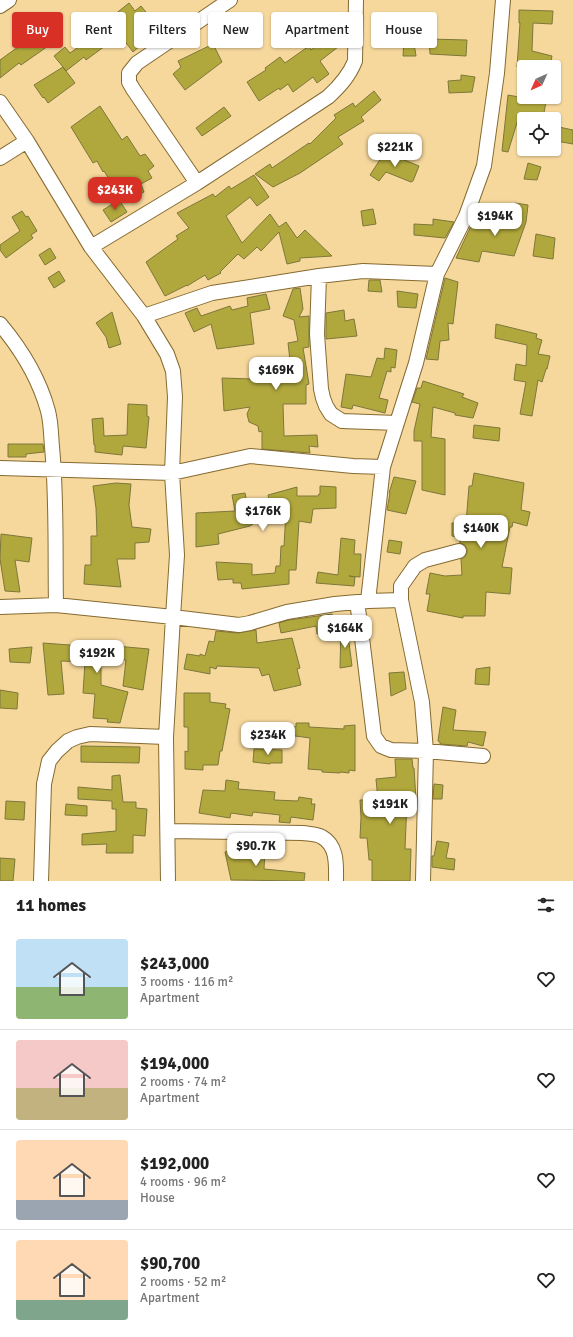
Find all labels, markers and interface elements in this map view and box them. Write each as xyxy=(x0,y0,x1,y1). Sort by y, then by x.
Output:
chip: Buy xyxy=(12,12,63,48)
chip: Rent xyxy=(71,12,126,48)
chip: Filters xyxy=(134,12,200,48)
chip: New xyxy=(208,12,263,48)
chip: Apartment xyxy=(271,12,363,48)
chip: House xyxy=(371,12,437,48)
north arrow xyxy=(517,60,561,104)
map controls xyxy=(517,60,561,156)
button: locate xyxy=(517,112,561,156)
pin: $221K xyxy=(367,134,423,168)
text: $221K xyxy=(377,139,413,155)
pin: $243K xyxy=(87,177,143,211)
text: $243K xyxy=(97,182,133,198)
pin: $194K xyxy=(467,203,523,237)
text: $194K xyxy=(477,208,513,224)
pin: $169K xyxy=(248,357,304,391)
text: $169K xyxy=(258,362,294,378)
pin: $176K xyxy=(235,498,291,532)
text: $176K xyxy=(245,503,281,519)
pin: $140K xyxy=(453,515,509,549)
text: $140K xyxy=(463,520,499,536)
pin: $164K xyxy=(317,615,373,649)
text: $164K xyxy=(327,620,363,636)
pin: $192K xyxy=(69,640,125,674)
text: $192K xyxy=(79,645,115,661)
pin: $234K xyxy=(240,722,296,756)
text: $234K xyxy=(250,727,286,743)
pin: $191K xyxy=(362,791,418,825)
text: $191K xyxy=(372,796,408,812)
pin: $90.7K xyxy=(223,833,289,867)
text: $90.7K xyxy=(236,838,276,854)
icon: filters xyxy=(535,894,557,916)
text: 11 homes xyxy=(16,895,86,916)
text: $243,000 xyxy=(140,953,209,974)
icon: home xyxy=(48,955,96,1003)
icon: heart xyxy=(535,968,557,990)
text: 3 rooms · 116 m² xyxy=(140,974,233,990)
text: Apartment xyxy=(140,990,200,1006)
text: $194,000 xyxy=(140,1053,209,1074)
icon: home xyxy=(48,1056,96,1104)
icon: heart xyxy=(535,1069,557,1091)
text: 2 rooms · 74 m² xyxy=(140,1074,226,1090)
text: Apartment xyxy=(140,1090,200,1106)
text: $192,000 xyxy=(140,1153,209,1174)
icon: home xyxy=(48,1156,96,1204)
icon: heart xyxy=(535,1169,557,1191)
text: 4 rooms · 96 m² xyxy=(140,1174,226,1190)
text: House xyxy=(140,1190,175,1206)
text: $90,700 xyxy=(140,1253,200,1274)
icon: home xyxy=(48,1256,96,1304)
icon: heart xyxy=(535,1269,557,1291)
text: 2 rooms · 52 m² xyxy=(140,1274,226,1290)
text: Apartment xyxy=(140,1290,200,1306)

